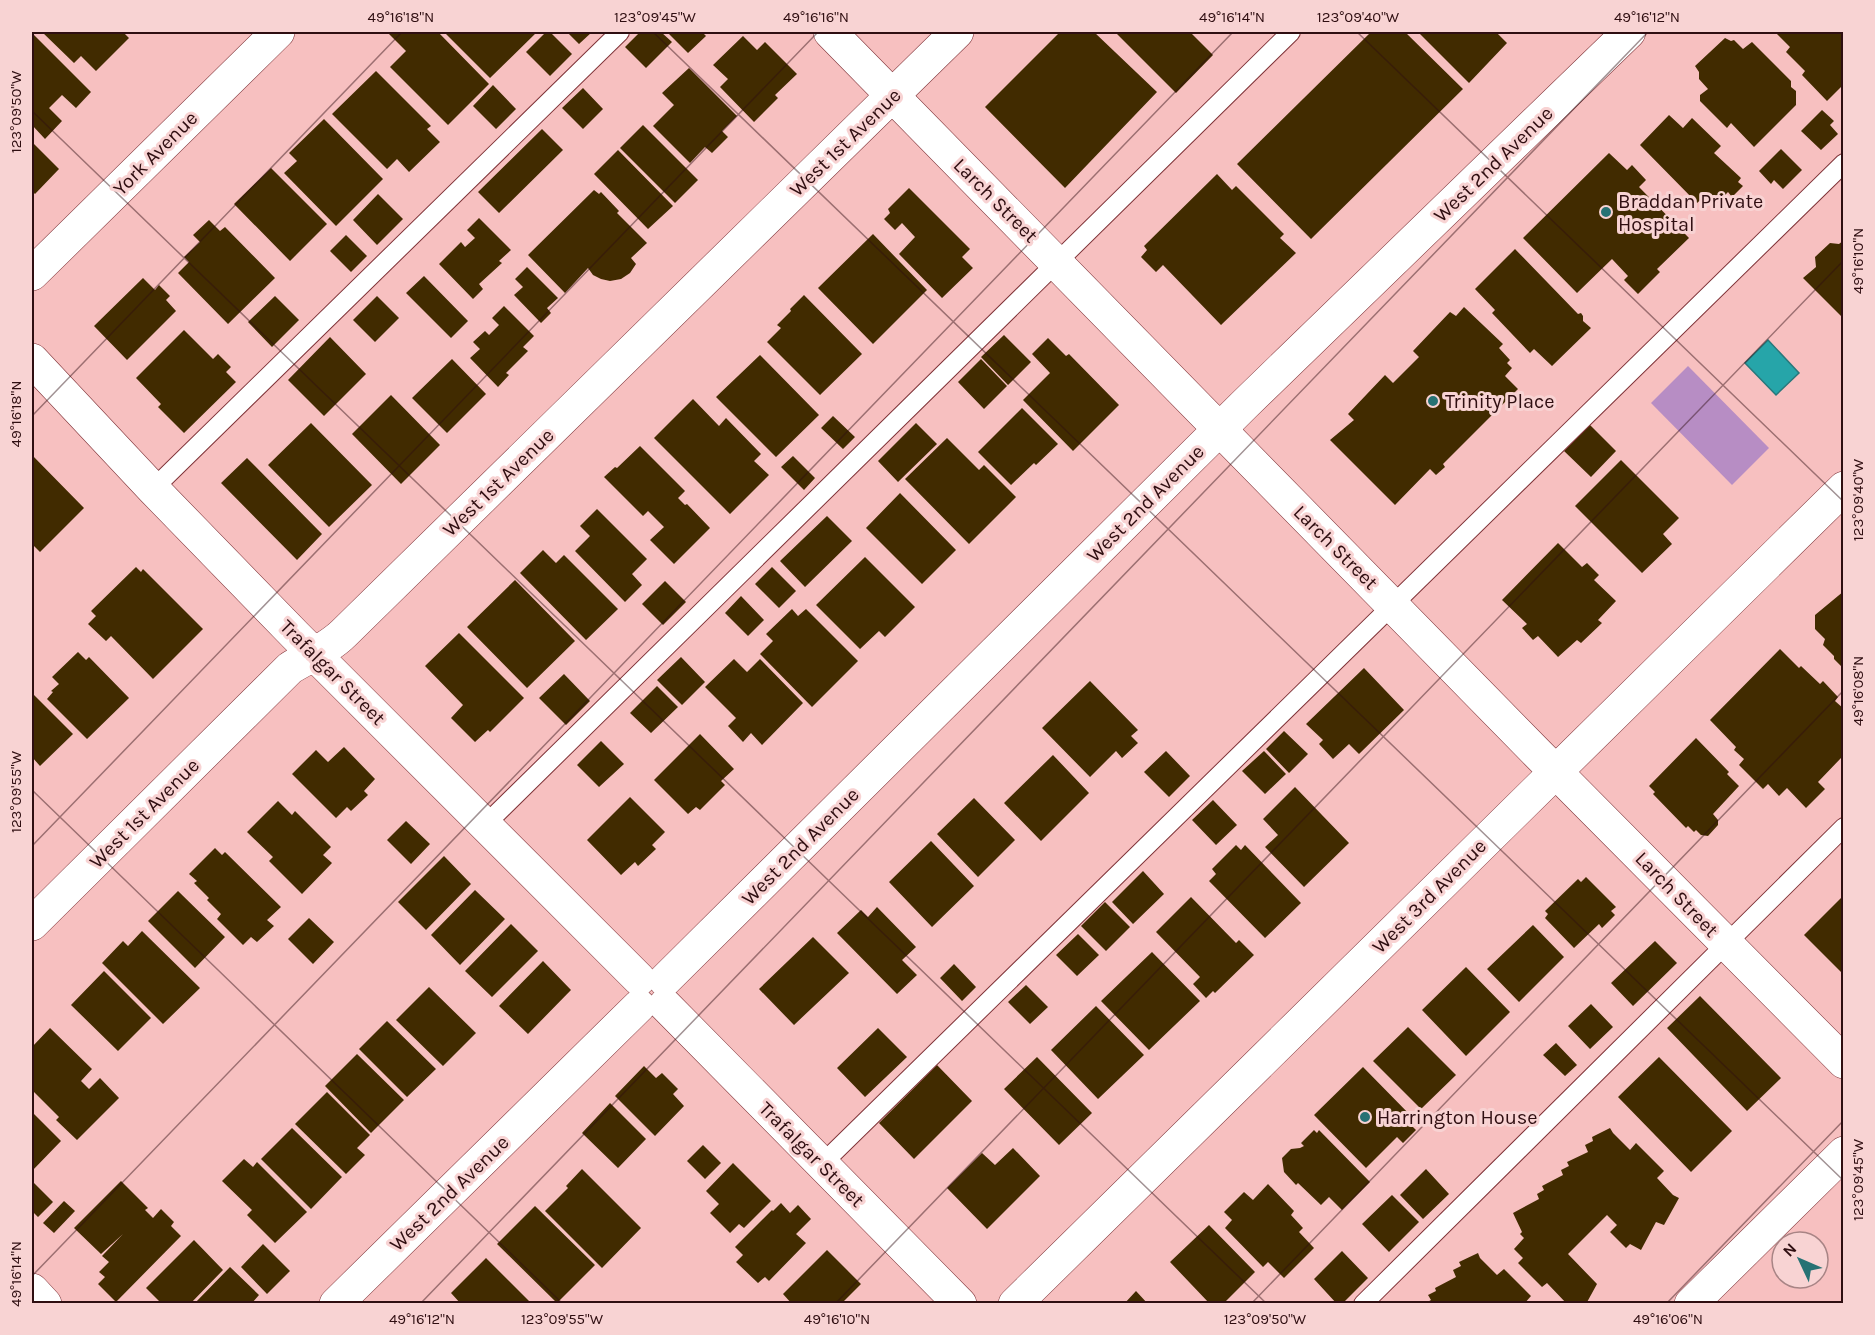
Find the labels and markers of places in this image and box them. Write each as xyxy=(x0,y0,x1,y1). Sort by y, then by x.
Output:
place label: Braddan Private Hospital xyxy=(1618,190,1763,236)
marker: Braddan Private Hospital xyxy=(1599,205,1613,219)
place label: Trinity Place xyxy=(1445,390,1555,413)
marker: Trinity Place xyxy=(1426,394,1440,408)
place label: Harrington House xyxy=(1377,1106,1538,1129)
marker: Harrington House xyxy=(1358,1110,1372,1124)

